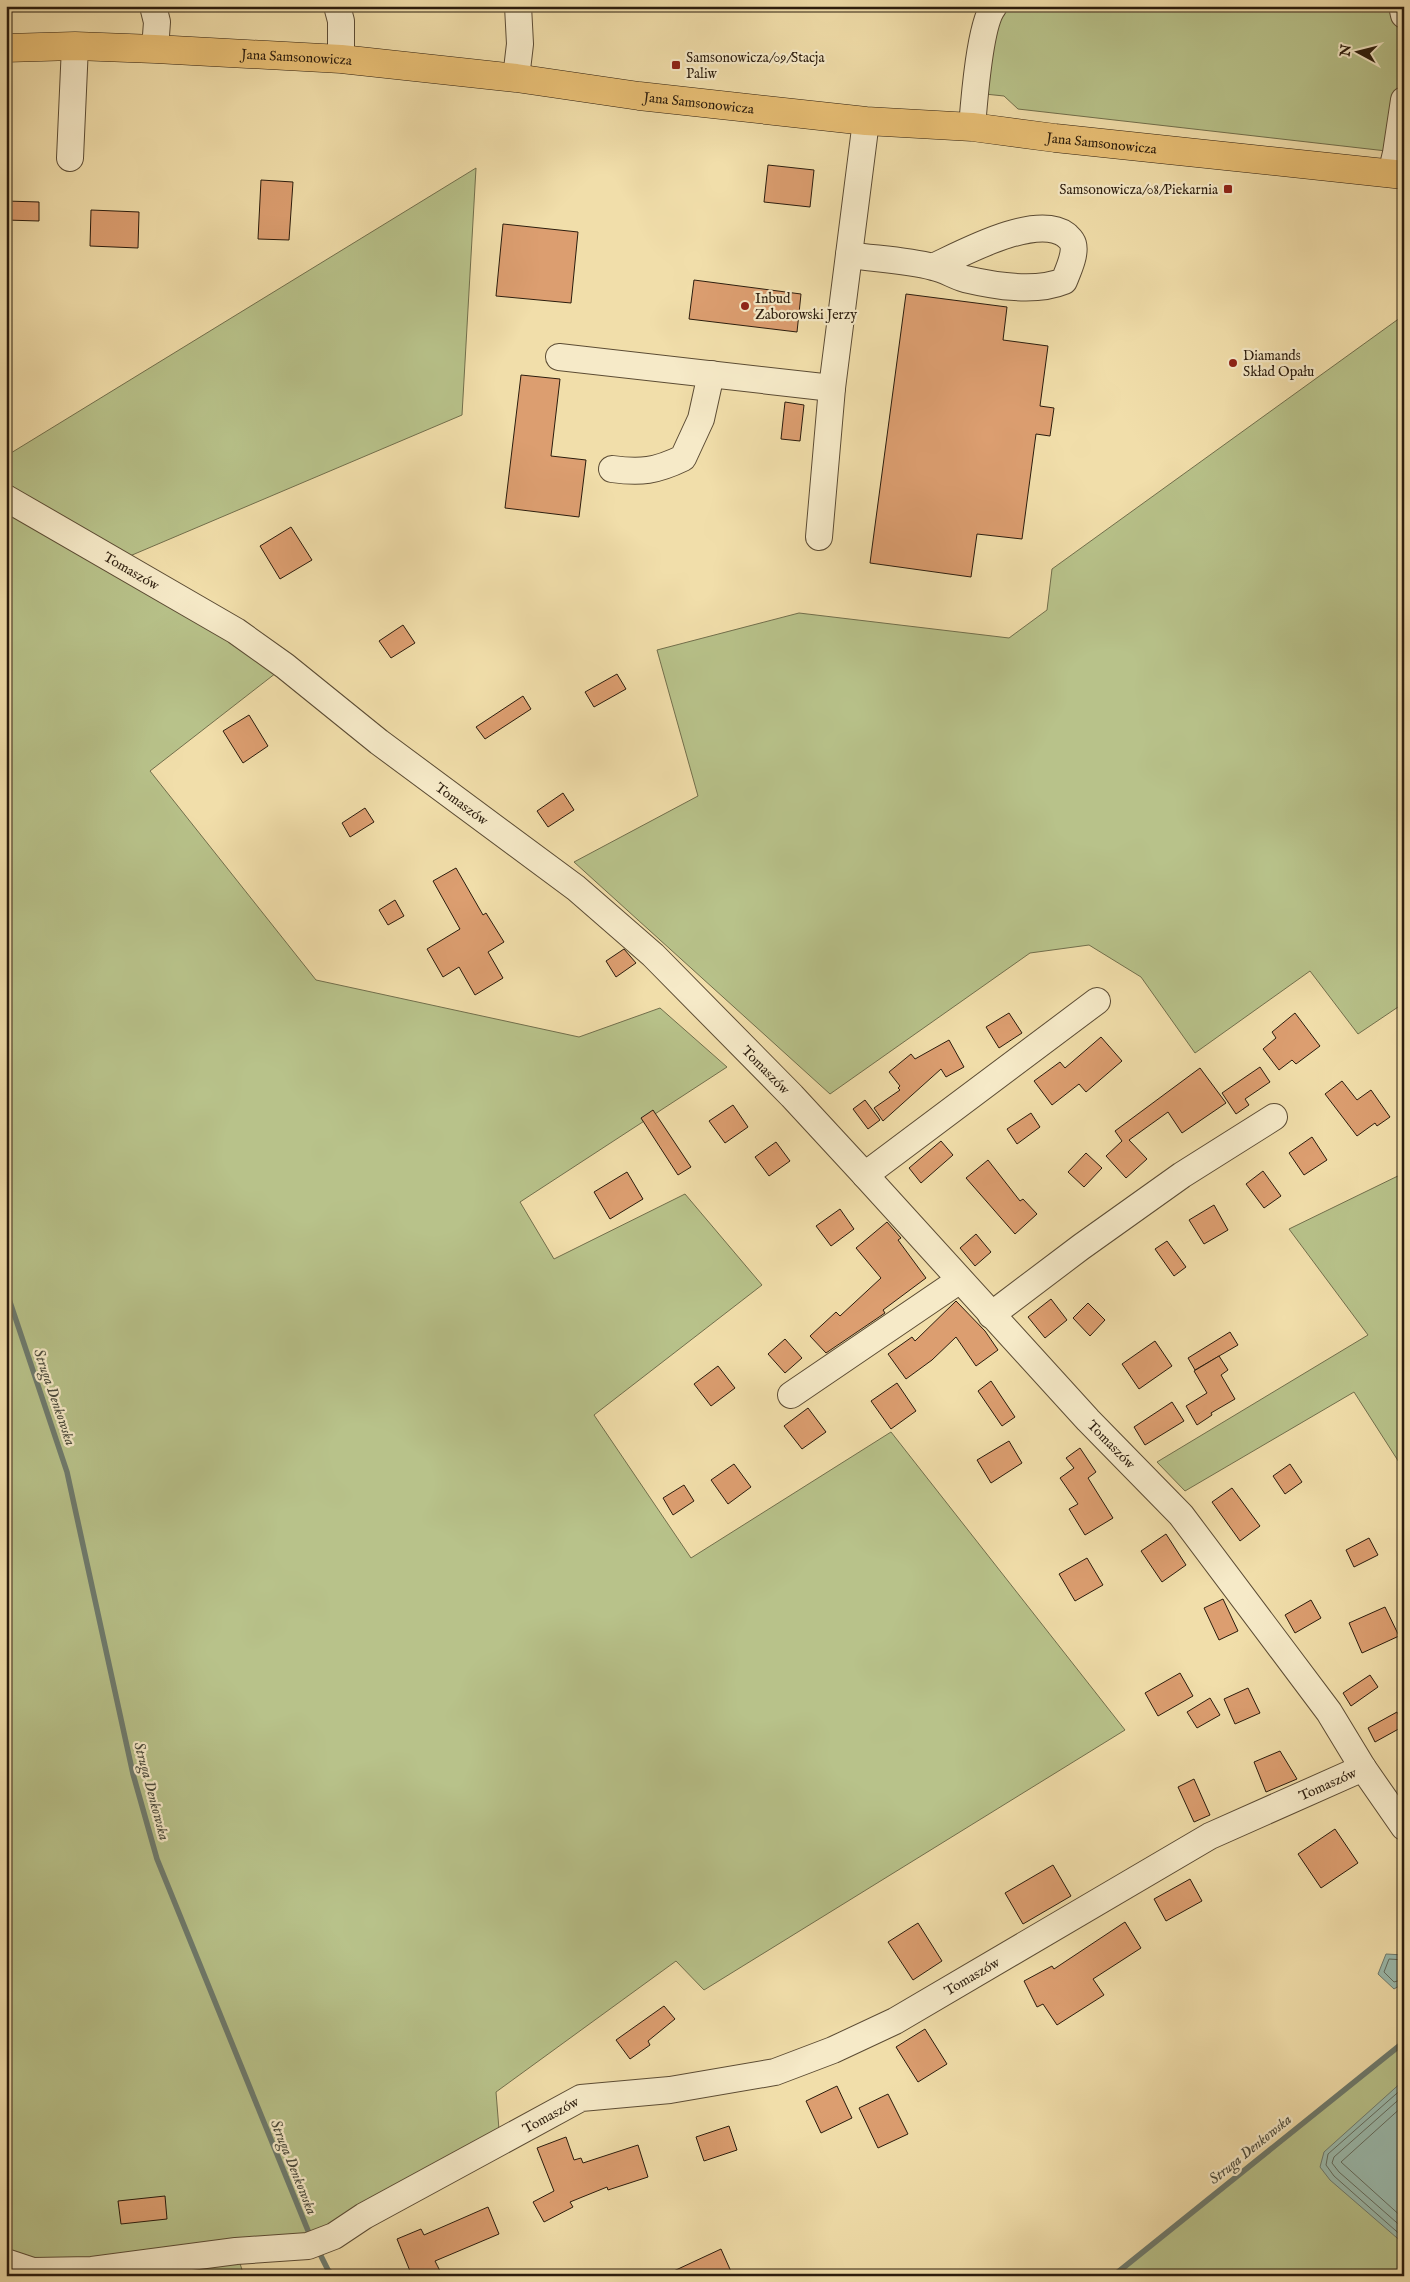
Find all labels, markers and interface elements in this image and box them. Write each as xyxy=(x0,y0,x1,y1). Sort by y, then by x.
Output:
north arrow xyxy=(1332,28,1382,78)
text: N xyxy=(1336,43,1356,59)
street label: Jana Samsonowicza xyxy=(239,46,354,70)
place label: Samsonowicza/09/Stacja Paliw xyxy=(686,49,825,83)
marker: Samsonowicza/09/Stacja Paliw xyxy=(670,59,682,71)
street label: Jana Samsonowicza xyxy=(641,88,756,119)
street label: Jana Samsonowicza xyxy=(1043,129,1159,159)
place label: Samsonowicza/08/Piekarnia xyxy=(1059,181,1219,199)
marker: Samsonowicza/08/Piekarnia xyxy=(1222,183,1234,195)
place label: Inbud Zaborowski Jerzy xyxy=(755,290,857,324)
marker: Inbud Zaborowski Jerzy xyxy=(739,300,751,312)
place label: Diamands Skład Opału xyxy=(1243,347,1314,381)
marker: Diamands Skład Opału xyxy=(1227,357,1239,369)
street label: Tomaszów xyxy=(100,548,163,595)
street label: Tomaszów xyxy=(431,779,492,830)
street label: Tomaszów xyxy=(737,1042,794,1099)
water label: Struga Denkowska xyxy=(28,1346,80,1449)
street label: Tomaszów xyxy=(1083,1417,1139,1474)
water label: Struga Denkowska xyxy=(128,1740,174,1843)
street label: Tomaszów xyxy=(1296,1764,1360,1805)
street label: Tomaszów xyxy=(941,1953,1004,2000)
street label: Tomaszów xyxy=(520,2093,583,2138)
water label: Struga Denkowska xyxy=(1205,2110,1296,2189)
water label: Struga Denkowska xyxy=(265,2117,321,2218)

